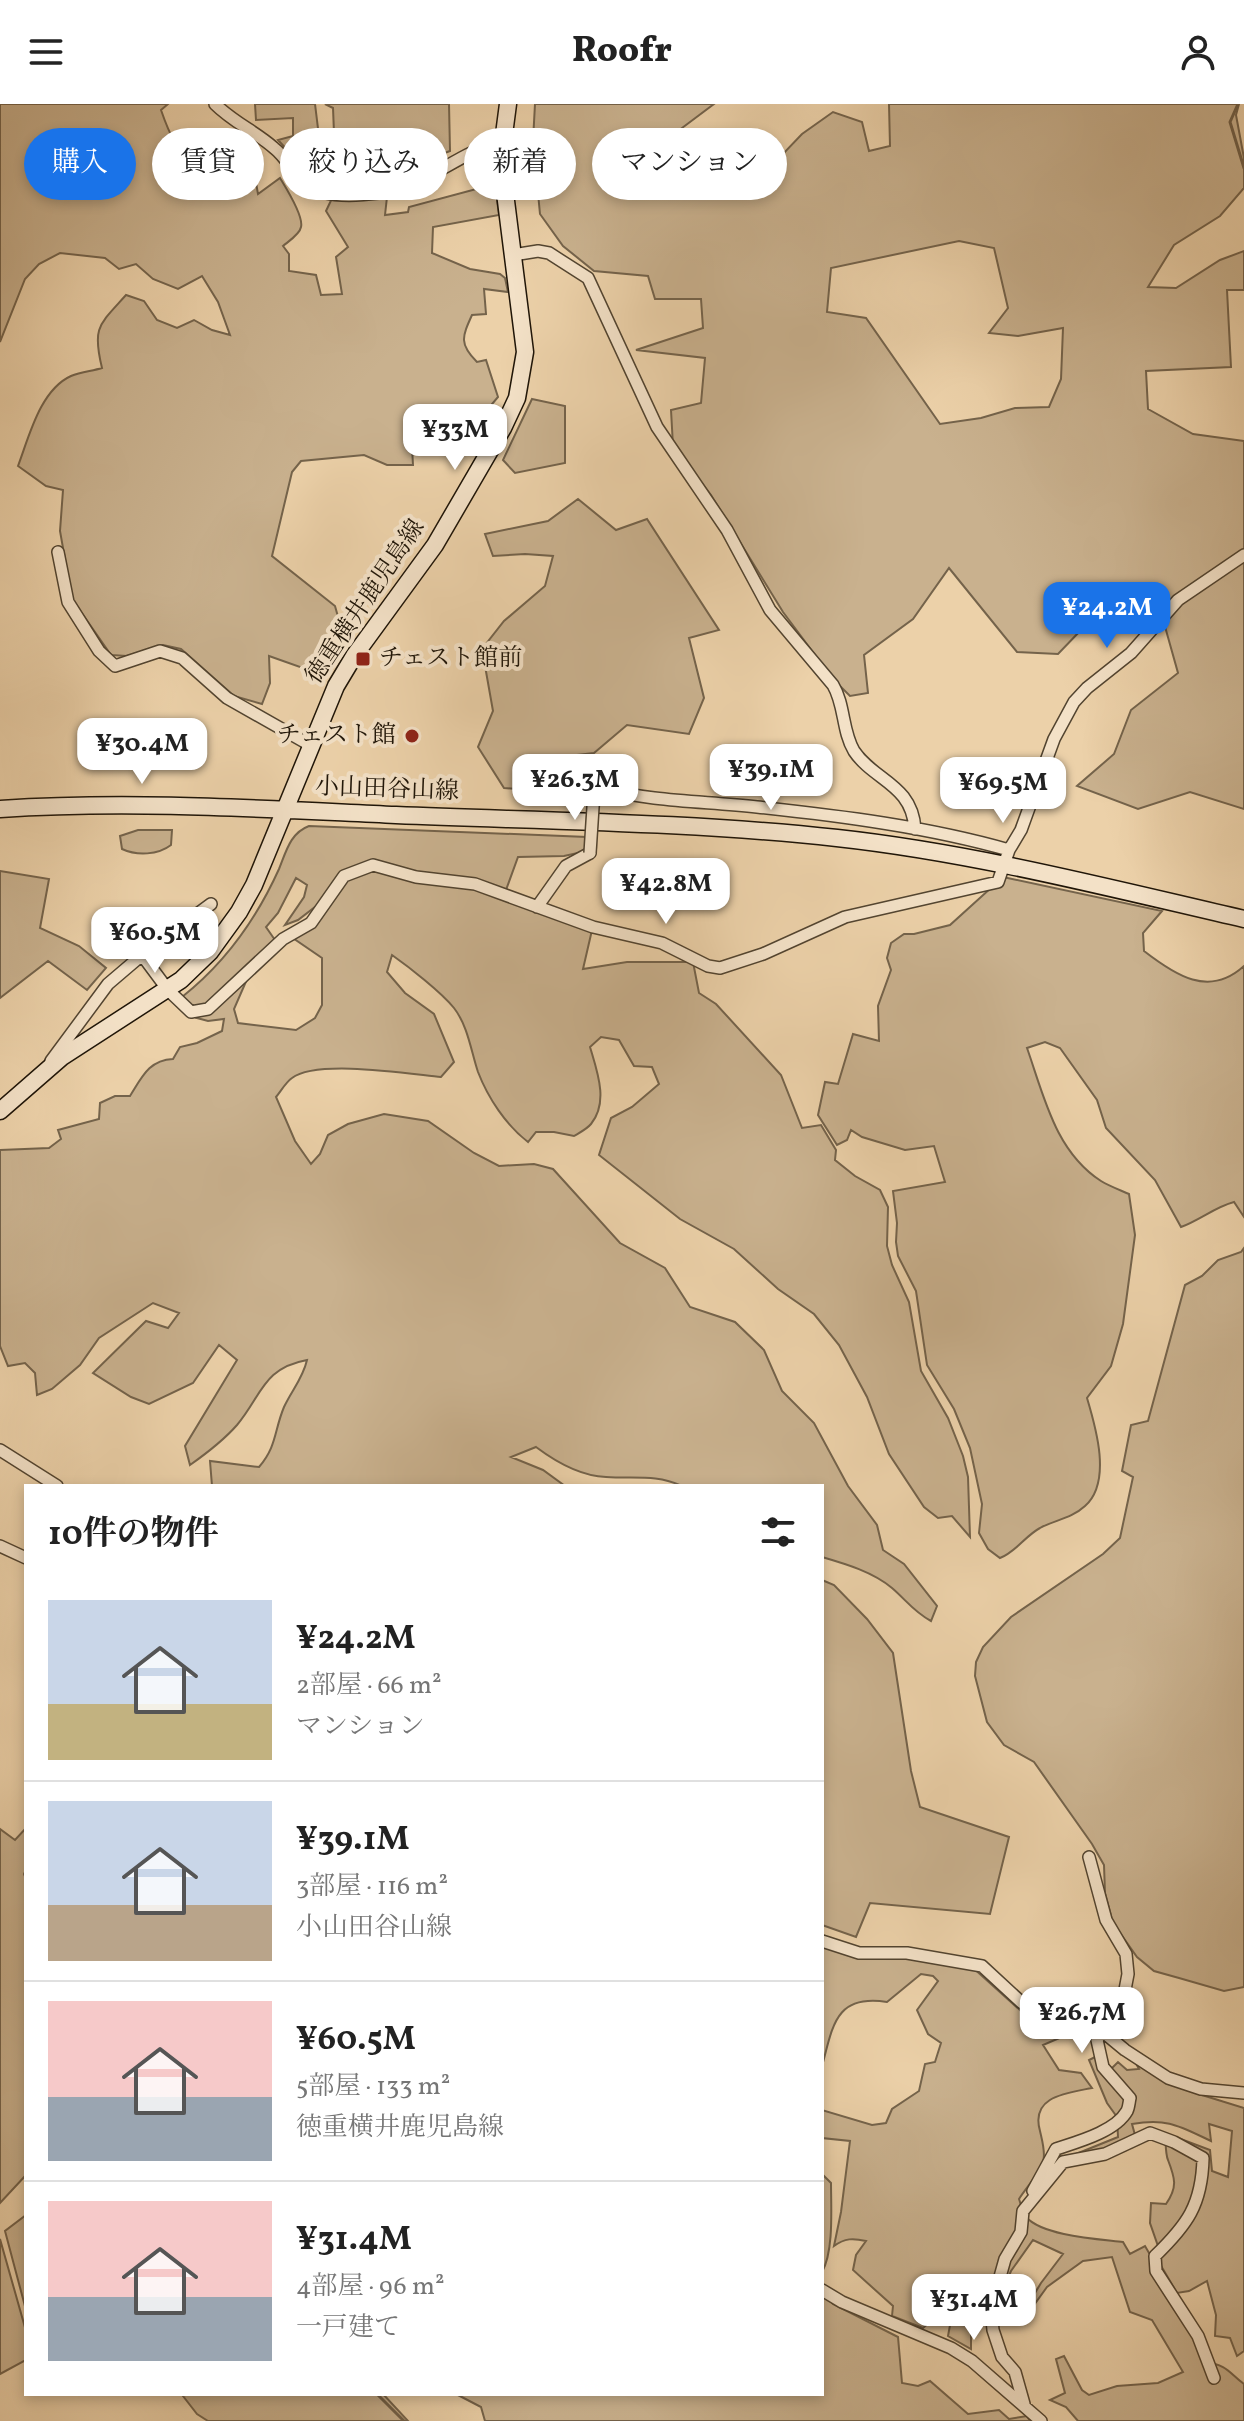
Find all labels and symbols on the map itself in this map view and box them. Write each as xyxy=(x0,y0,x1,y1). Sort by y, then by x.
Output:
pin: ¥33M xyxy=(408,404,502,472)
street label: 徳重横井鹿児島線 xyxy=(298,513,434,691)
pin: ¥24.2M xyxy=(1042,582,1172,650)
place label: チェスト館前 xyxy=(379,642,522,676)
marker: チェスト館前 xyxy=(354,650,372,668)
pin: ¥30.4M xyxy=(77,718,207,786)
place label: チェスト館 xyxy=(277,719,396,753)
marker: チェスト館 xyxy=(403,727,421,745)
pin: ¥39.1M xyxy=(706,744,836,812)
pin: ¥26.3M xyxy=(510,754,640,822)
pin: ¥69.5M xyxy=(938,757,1068,825)
street label: 小山田谷山線 xyxy=(314,770,460,810)
pin: ¥42.8M xyxy=(601,858,731,926)
pin: ¥60.5M xyxy=(90,907,220,975)
pin: ¥26.7M xyxy=(1017,1987,1147,2055)
pin: ¥31.4M xyxy=(909,2274,1039,2342)

